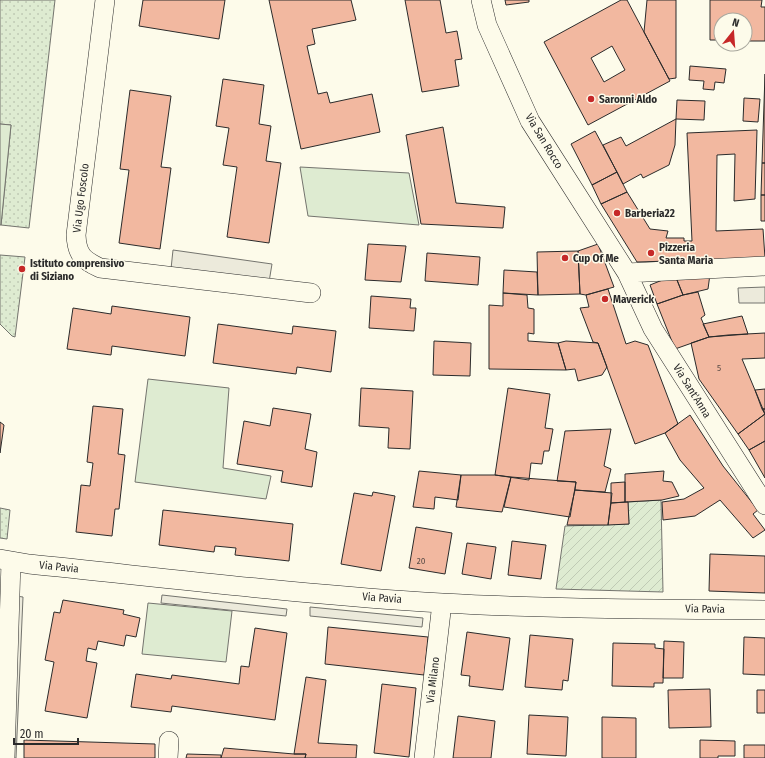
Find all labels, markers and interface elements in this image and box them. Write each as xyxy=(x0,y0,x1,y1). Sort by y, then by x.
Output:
north arrow xyxy=(713,12,753,52)
text: N xyxy=(731,16,741,30)
place label: Saronni Aldo xyxy=(599,93,657,106)
marker: Saronni Aldo xyxy=(586,94,596,104)
street label: Via San Rocco xyxy=(522,111,566,171)
street label: Via Ugo Foscolo xyxy=(70,162,92,234)
place label: Barberia22 xyxy=(625,207,675,220)
marker: Barberia22 xyxy=(612,208,622,218)
place label: Pizzeria Santa Maria xyxy=(659,241,714,267)
marker: Pizzeria Santa Maria xyxy=(646,248,656,258)
place label: Cup Of Me xyxy=(573,252,619,265)
marker: Cup Of Me xyxy=(560,253,570,263)
place label: Istituto comprensivo di Siziano xyxy=(30,257,125,283)
marker: Istituto comprensivo di Siziano xyxy=(17,264,27,274)
place label: Maverick xyxy=(613,293,655,306)
marker: Maverick xyxy=(600,294,610,304)
street label: Via Sant'Anna xyxy=(670,362,714,420)
house number: 5 xyxy=(717,363,721,373)
house number: 20 xyxy=(417,556,426,566)
street label: Via Pavia xyxy=(39,558,79,576)
street label: Via Pavia xyxy=(362,590,402,606)
street label: Via Pavia xyxy=(685,602,725,616)
street label: Via Milano xyxy=(424,656,442,704)
scale bar xyxy=(14,720,78,746)
text: 20 m xyxy=(20,727,44,741)

